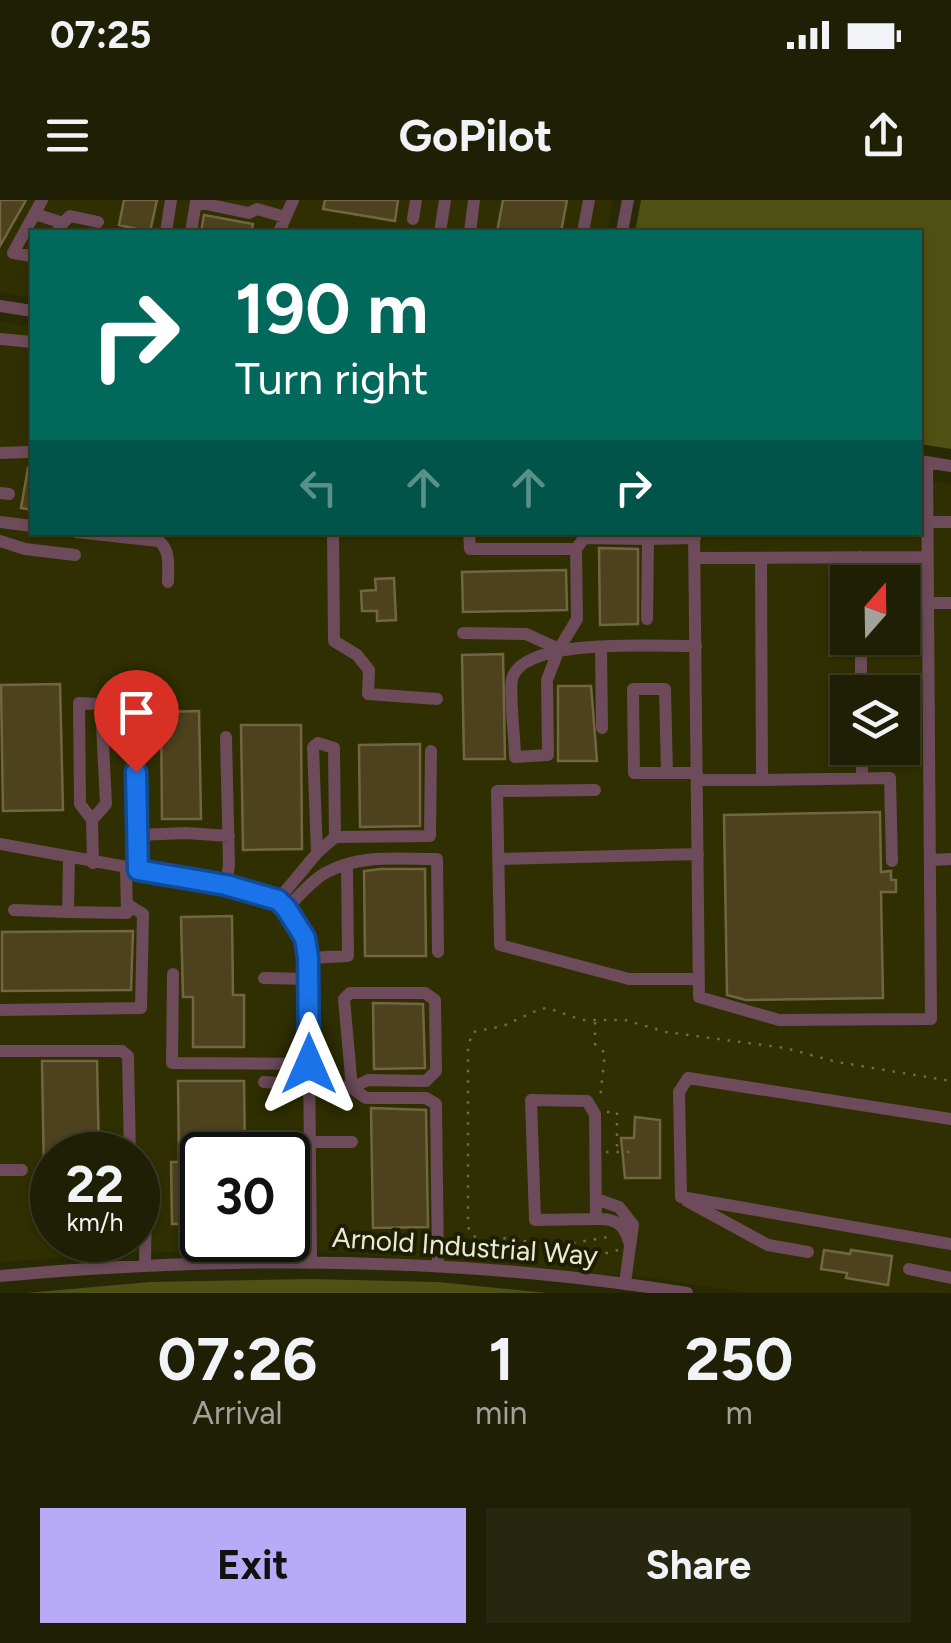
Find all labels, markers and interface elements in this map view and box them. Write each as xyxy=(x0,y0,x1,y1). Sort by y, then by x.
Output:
text: 07:25 xyxy=(50,12,151,58)
icon: menu xyxy=(40,108,95,163)
text: GoPilot xyxy=(399,108,552,162)
icon: share xyxy=(856,108,911,163)
text: 190 m xyxy=(235,266,428,351)
icon: right xyxy=(70,270,200,400)
text: Turn right xyxy=(235,351,428,405)
icon: left xyxy=(291,460,346,515)
icon: ahead xyxy=(396,460,451,515)
icon: ahead xyxy=(501,460,556,515)
icon: right xyxy=(606,460,661,515)
north arrow xyxy=(830,565,920,655)
map controls xyxy=(830,565,920,765)
pin xyxy=(94,670,179,773)
button: layers xyxy=(830,675,920,765)
icon: arrive xyxy=(109,685,164,740)
position arrow xyxy=(257,1012,361,1116)
speed limit sign: 30 xyxy=(180,1132,310,1262)
text: 22 xyxy=(66,1154,124,1215)
text: km/h xyxy=(66,1207,124,1237)
street label: Arnold Industrial Way xyxy=(331,1220,599,1272)
text: 07:26 xyxy=(158,1323,317,1395)
text: 1 xyxy=(489,1323,514,1395)
text: 250 xyxy=(685,1323,793,1395)
text: Arrival xyxy=(192,1394,283,1432)
text: min xyxy=(475,1394,527,1432)
text: m xyxy=(726,1394,753,1432)
button: Exit xyxy=(40,1508,466,1623)
button: Share xyxy=(486,1508,911,1623)

